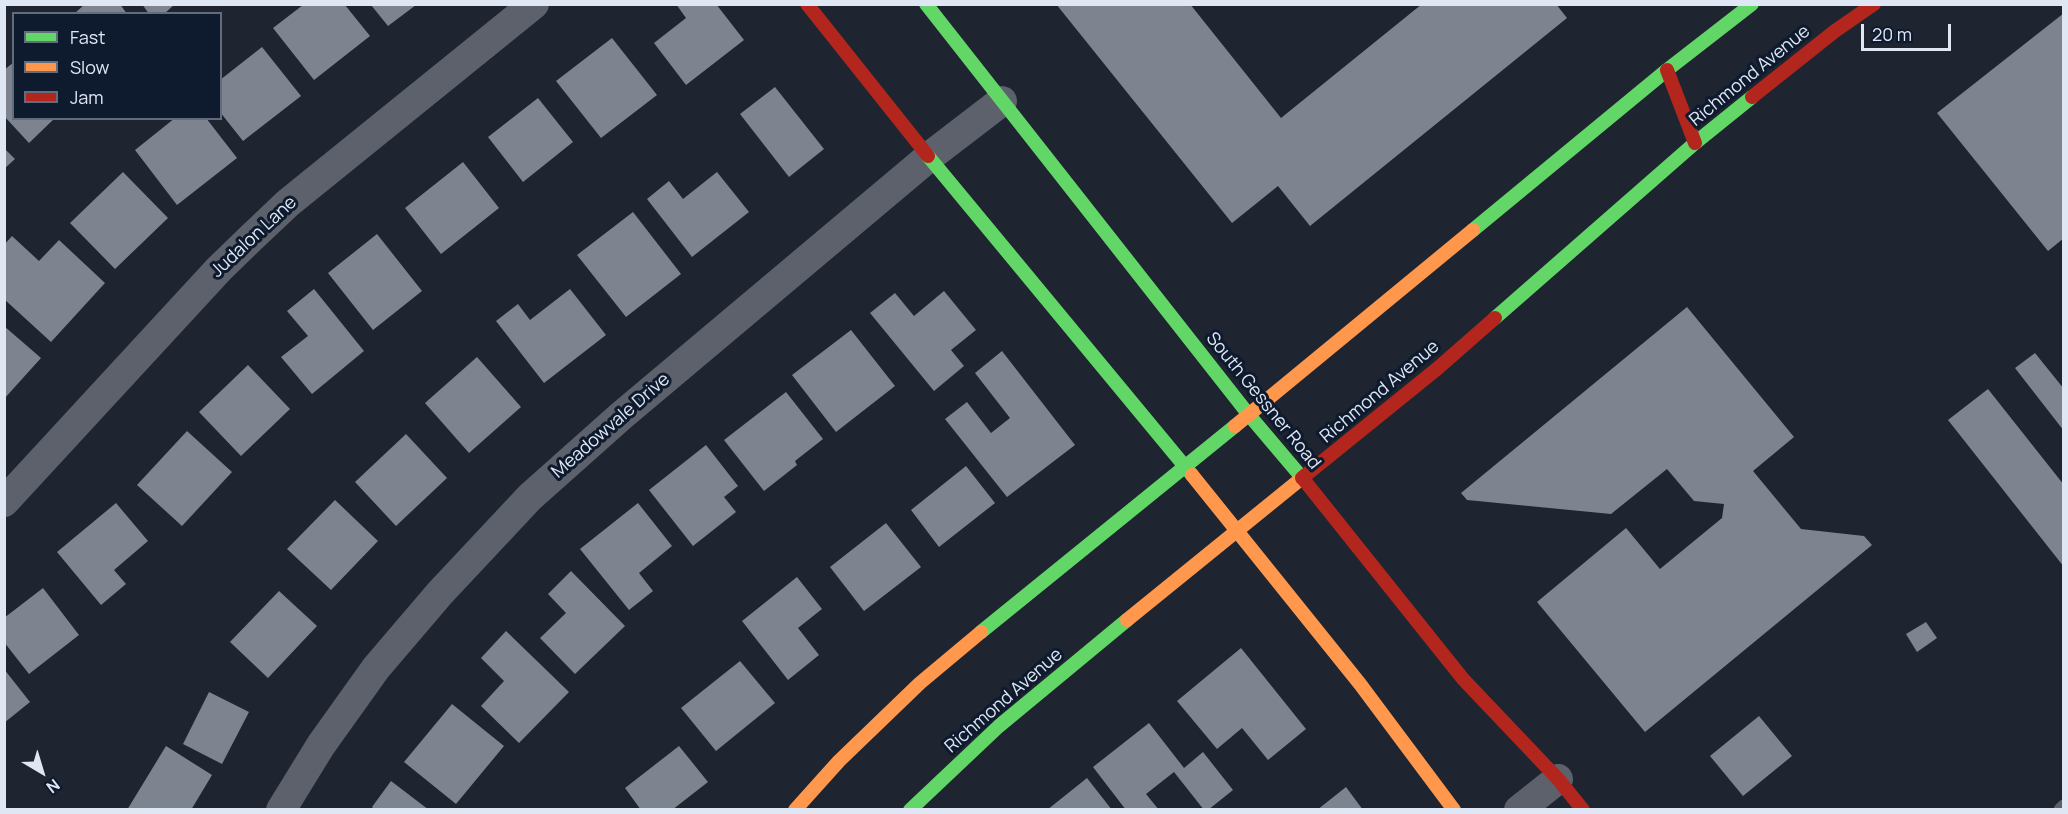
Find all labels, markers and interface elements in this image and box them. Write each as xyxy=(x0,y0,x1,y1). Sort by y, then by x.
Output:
legend xyxy=(12,12,222,120)
scale bar xyxy=(1864,12,1954,50)
street label: Richmond Avenue xyxy=(1685,21,1815,131)
text: 20 m xyxy=(1872,22,1912,46)
text: Fast xyxy=(70,25,105,49)
text: Slow xyxy=(70,55,109,79)
text: Jam xyxy=(70,85,104,109)
street label: Judalon Lane xyxy=(207,192,301,282)
street label: South Gessner Road xyxy=(1201,328,1325,474)
street label: Richmond Avenue xyxy=(1316,336,1444,448)
street label: Meadowvale Drive xyxy=(548,369,674,483)
street label: Richmond Avenue xyxy=(941,644,1067,758)
north arrow xyxy=(12,742,72,802)
text: N xyxy=(42,774,64,798)

